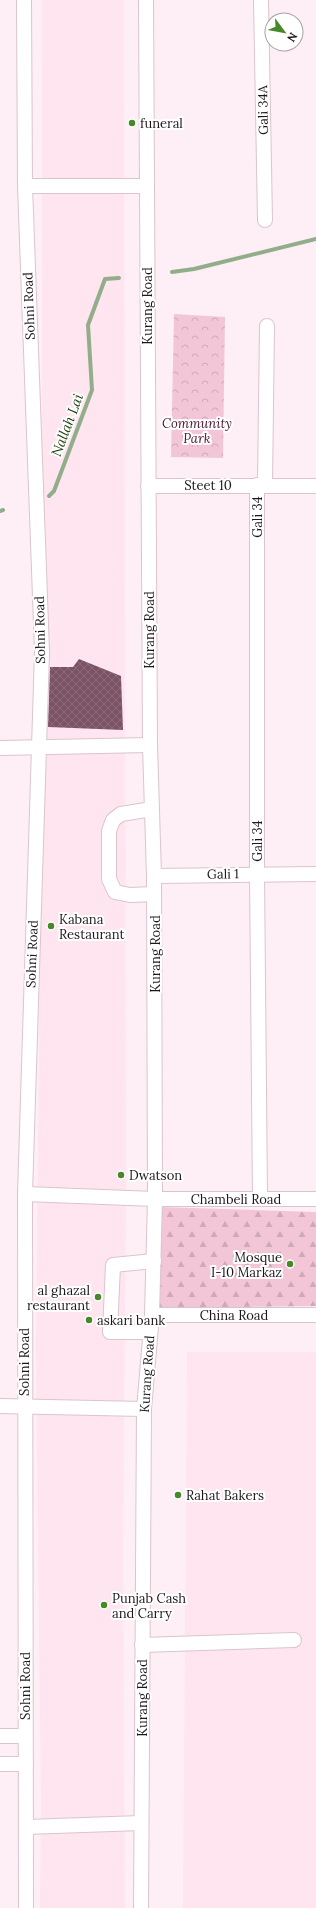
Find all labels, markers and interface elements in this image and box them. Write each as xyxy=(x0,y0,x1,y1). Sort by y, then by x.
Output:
north arrow xyxy=(264,12,304,52)
text: N xyxy=(284,30,301,45)
street label: Gali 34A xyxy=(254,84,272,135)
place label: funeral xyxy=(140,115,183,132)
marker: funeral xyxy=(127,118,137,128)
street label: Kurang Road xyxy=(139,267,156,345)
street label: Sohni Road xyxy=(19,272,39,340)
water label: Nallah Lai xyxy=(47,391,87,459)
park label: Community Park xyxy=(162,415,232,447)
street label: Steet 10 xyxy=(184,477,232,494)
street label: Gali 34 xyxy=(249,496,266,538)
street label: Kurang Road xyxy=(141,591,158,669)
street label: Sohni Road xyxy=(31,596,49,664)
street label: Gali 34 xyxy=(249,820,266,862)
street label: Gali 1 xyxy=(207,865,239,883)
place label: Kabana Restaurant xyxy=(59,911,125,943)
street label: Kurang Road xyxy=(147,915,164,993)
street label: Sohni Road xyxy=(22,920,42,988)
marker: Kabana Restaurant xyxy=(46,921,56,931)
place label: Dwatson xyxy=(129,1167,182,1184)
marker: Dwatson xyxy=(116,1170,126,1180)
street label: Chambeli Road xyxy=(191,1191,282,1208)
place label: Mosque I-10 Markaz xyxy=(211,1249,282,1281)
marker: Mosque I-10 Markaz xyxy=(285,1259,295,1269)
place label: al ghazal restaurant xyxy=(27,1282,90,1314)
marker: al ghazal restaurant xyxy=(93,1292,103,1302)
street label: China Road xyxy=(200,1307,269,1324)
place label: askari bank xyxy=(97,1312,165,1329)
marker: askari bank xyxy=(84,1315,94,1325)
street label: Sohni Road xyxy=(16,1328,33,1396)
street label: Kurang Road xyxy=(136,1335,158,1413)
place label: Rahat Bakers xyxy=(186,1487,264,1504)
marker: Rahat Bakers xyxy=(173,1490,183,1500)
place label: Punjab Cash and Carry xyxy=(112,1590,186,1622)
marker: Punjab Cash and Carry xyxy=(99,1600,109,1610)
street label: Sohni Road xyxy=(17,1652,34,1720)
street label: Kurang Road xyxy=(134,1659,151,1737)

